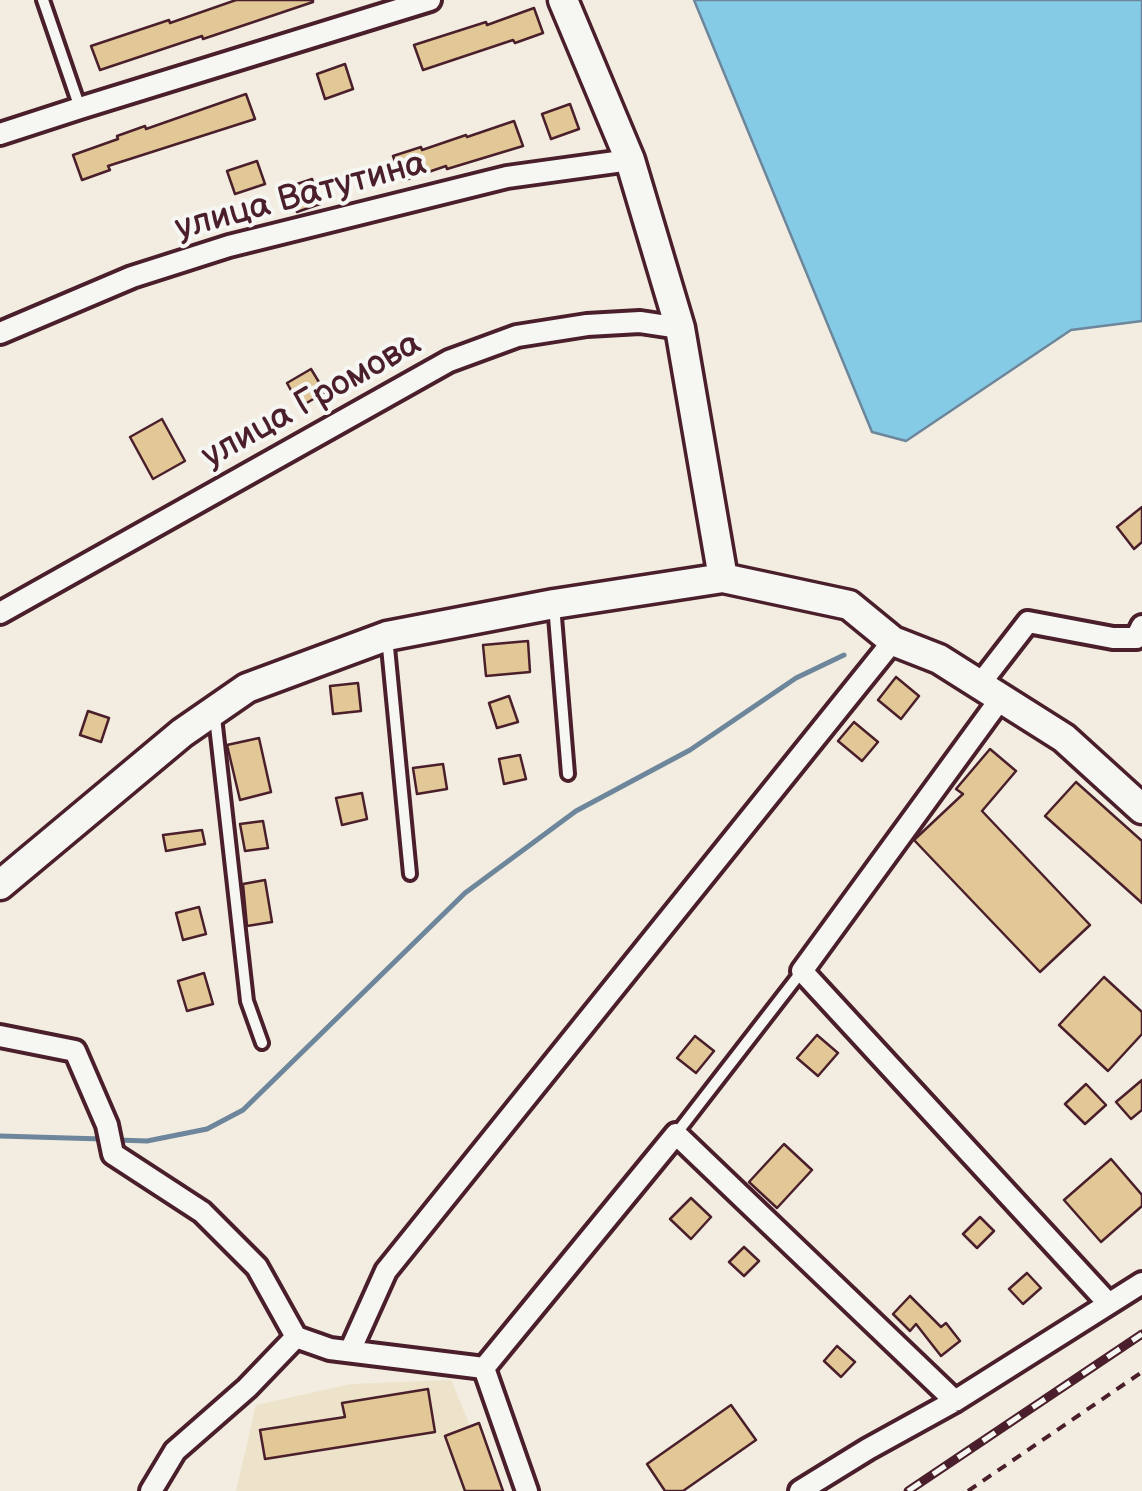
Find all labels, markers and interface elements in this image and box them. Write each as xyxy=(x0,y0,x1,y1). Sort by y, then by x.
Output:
street label: улица Ватутина xyxy=(171,143,431,251)
street label: улица Громова xyxy=(195,323,429,479)

